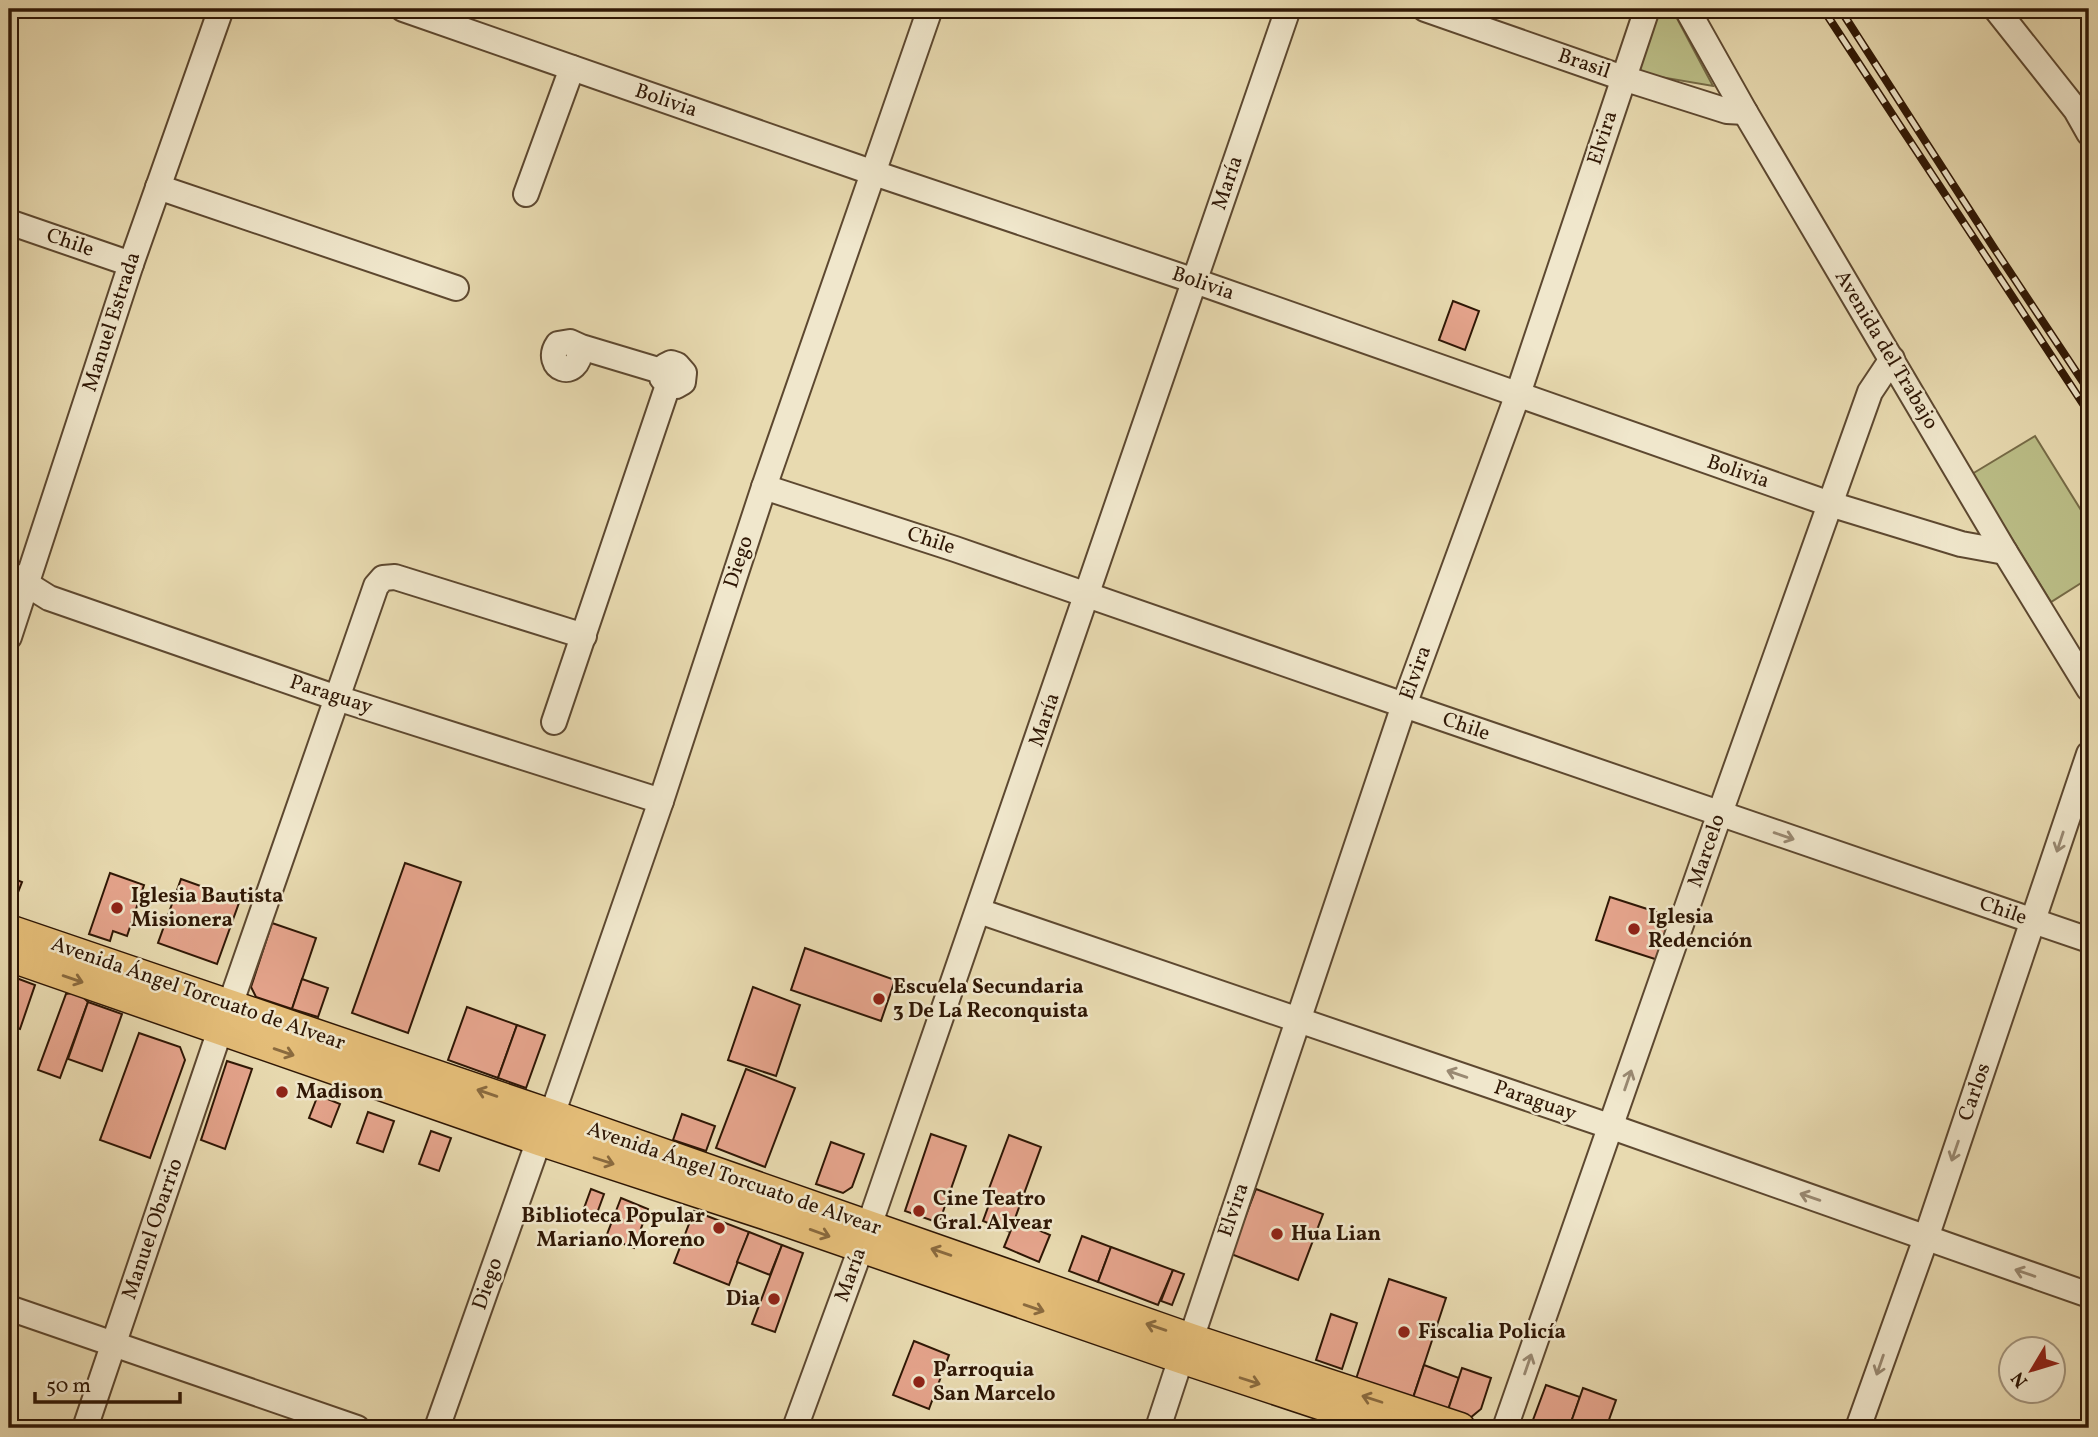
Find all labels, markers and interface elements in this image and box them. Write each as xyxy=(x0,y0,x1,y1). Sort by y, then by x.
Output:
street label: Brasil xyxy=(1554,42,1614,86)
street label: Bolivia xyxy=(631,77,701,125)
street label: Elvira xyxy=(1581,107,1625,169)
street label: María xyxy=(1205,152,1251,214)
street label: Chile xyxy=(42,221,98,265)
street label: Manuel Estrada xyxy=(76,248,148,396)
street label: Bolivia xyxy=(1168,260,1238,308)
street label: Avenida del Trabajo xyxy=(1827,265,1945,435)
street label: Bolivia xyxy=(1703,448,1773,496)
street label: Chile xyxy=(903,520,959,562)
street label: Diego xyxy=(717,532,761,592)
street label: Elvira xyxy=(1393,642,1439,704)
street label: Paraguay xyxy=(286,668,377,722)
street label: María xyxy=(1022,689,1068,751)
street label: Chile xyxy=(1438,705,1494,749)
street label: Marcelo xyxy=(1681,811,1733,891)
one-way arrow xyxy=(1773,831,1795,843)
one-way arrow xyxy=(2053,831,2065,853)
place label: Iglesia Bautista Misionera xyxy=(131,882,283,935)
street label: Chile xyxy=(1975,889,2031,933)
marker: Iglesia Bautista Misionera xyxy=(109,900,125,916)
place label: Iglesia Redención xyxy=(1648,903,1753,956)
marker: Iglesia Redención xyxy=(1626,921,1642,937)
street label: Avenida Ángel Torcuato de Alvear xyxy=(47,930,349,1058)
place label: Escuela Secundaria 3 De La Reconquista xyxy=(893,973,1088,1026)
one-way arrow xyxy=(62,974,84,986)
marker: Escuela Secundaria 3 De La Reconquista xyxy=(871,991,887,1007)
one-way arrow xyxy=(273,1047,295,1059)
street label: Carlos xyxy=(1952,1059,1998,1125)
one-way arrow xyxy=(1446,1067,1468,1079)
one-way arrow xyxy=(1622,1069,1635,1091)
street label: Paraguay xyxy=(1490,1073,1581,1129)
place label: Madison xyxy=(296,1078,384,1107)
marker: Madison xyxy=(274,1084,290,1100)
one-way arrow xyxy=(477,1086,499,1098)
street label: Avenida Ángel Torcuato de Alvear xyxy=(583,1115,885,1243)
one-way arrow xyxy=(1948,1139,1960,1161)
street label: Manuel Obarrio xyxy=(115,1155,191,1303)
one-way arrow xyxy=(592,1156,614,1168)
street label: Elvira xyxy=(1211,1179,1257,1241)
place label: Cine Teatro Gral. Alvear xyxy=(933,1185,1052,1238)
one-way arrow xyxy=(1800,1190,1822,1202)
place label: Biblioteca Popular Mariano Moreno xyxy=(521,1202,705,1255)
marker: Cine Teatro Gral. Alvear xyxy=(911,1203,927,1219)
marker: Biblioteca Popular Mariano Moreno xyxy=(711,1220,727,1236)
place label: Hua Lian xyxy=(1291,1220,1381,1249)
marker: Hua Lian xyxy=(1269,1226,1285,1242)
one-way arrow xyxy=(808,1228,830,1240)
street label: María xyxy=(828,1244,874,1306)
one-way arrow xyxy=(931,1244,953,1257)
street label: Diego xyxy=(466,1254,510,1314)
one-way arrow xyxy=(2014,1266,2036,1278)
place label: Dia xyxy=(726,1285,760,1314)
marker: Dia xyxy=(766,1291,782,1307)
one-way arrow xyxy=(1023,1303,1045,1315)
place label: Fiscalia Policía xyxy=(1418,1318,1566,1347)
one-way arrow xyxy=(1145,1320,1167,1332)
marker: Fiscalia Policía xyxy=(1396,1324,1412,1340)
north arrow xyxy=(1996,1336,2066,1406)
one-way arrow xyxy=(1523,1353,1535,1375)
one-way arrow xyxy=(1873,1354,1885,1376)
place label: Parroquia San Marcelo xyxy=(933,1356,1056,1409)
scale bar xyxy=(35,1360,180,1404)
text: N xyxy=(2006,1366,2035,1393)
text: 50 m xyxy=(46,1372,91,1401)
marker: Parroquia San Marcelo xyxy=(911,1374,927,1390)
one-way arrow xyxy=(1238,1376,1260,1388)
one-way arrow xyxy=(1361,1392,1383,1404)

